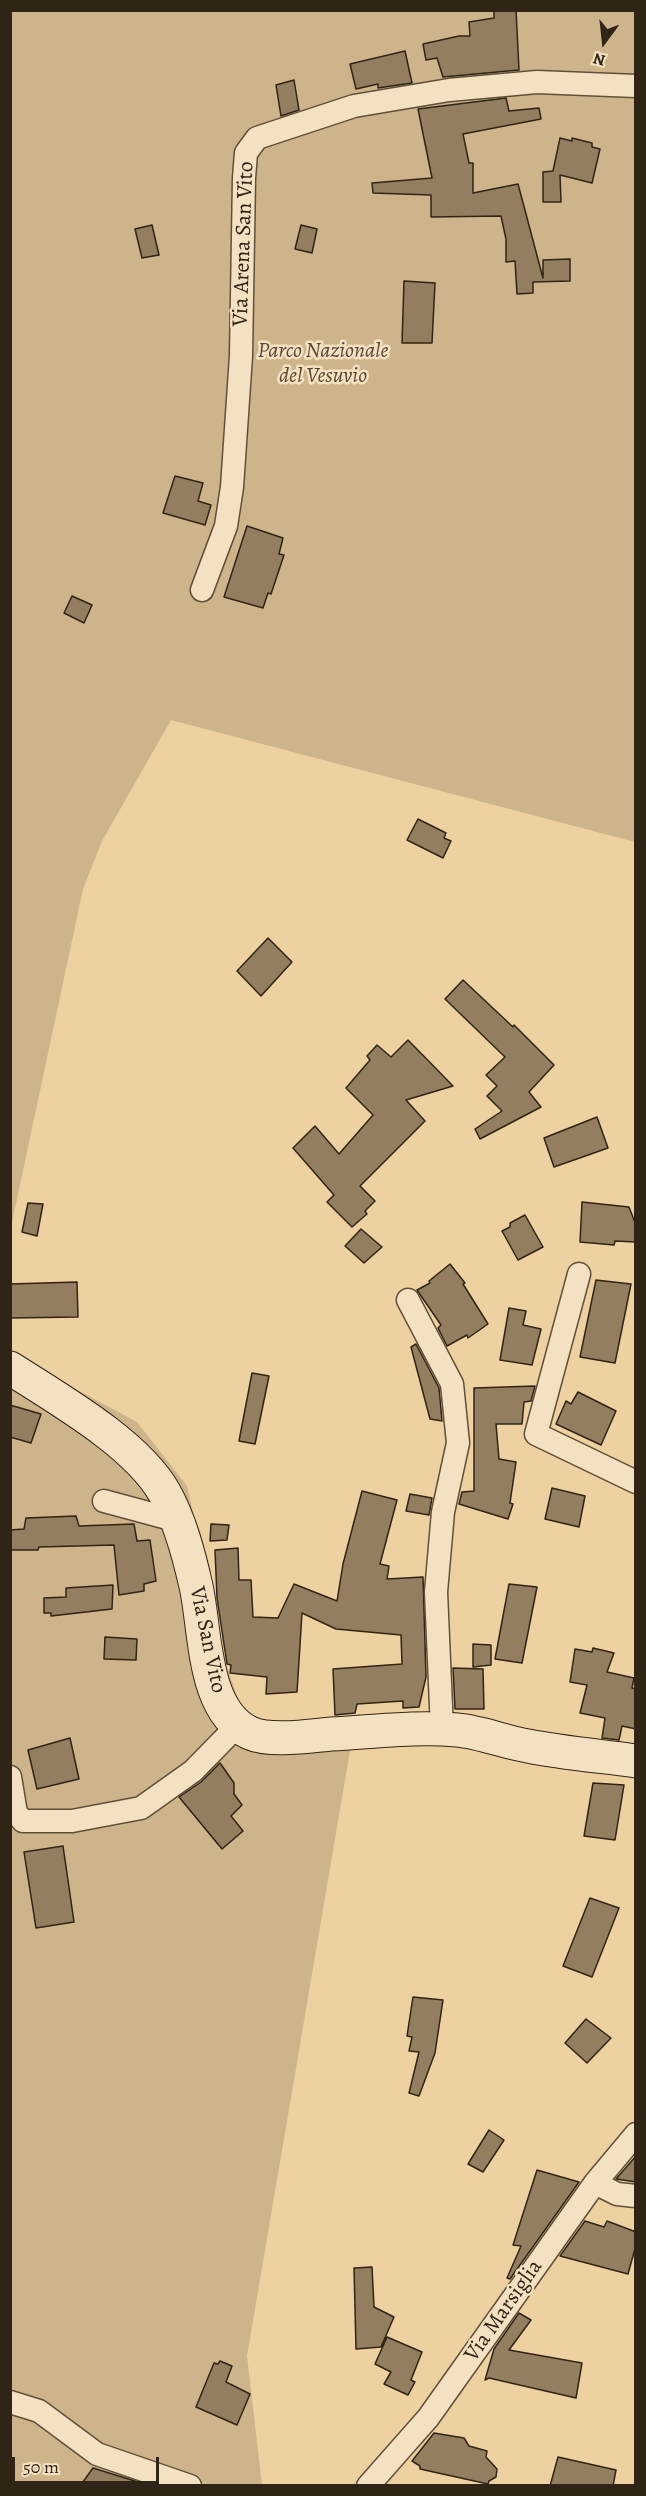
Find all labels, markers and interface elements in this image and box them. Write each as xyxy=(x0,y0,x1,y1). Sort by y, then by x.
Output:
north arrow xyxy=(574,12,634,72)
text: N xyxy=(591,47,608,72)
street label: Via Arena San Vito xyxy=(228,161,260,327)
park label: Parco Nazionale del Vesuvio xyxy=(258,339,388,390)
street label: Via San Vito xyxy=(183,1584,231,1696)
street label: Via Marsiglia xyxy=(459,2255,549,2367)
scale bar xyxy=(15,2445,162,2483)
text: 50 m xyxy=(23,2455,59,2479)

